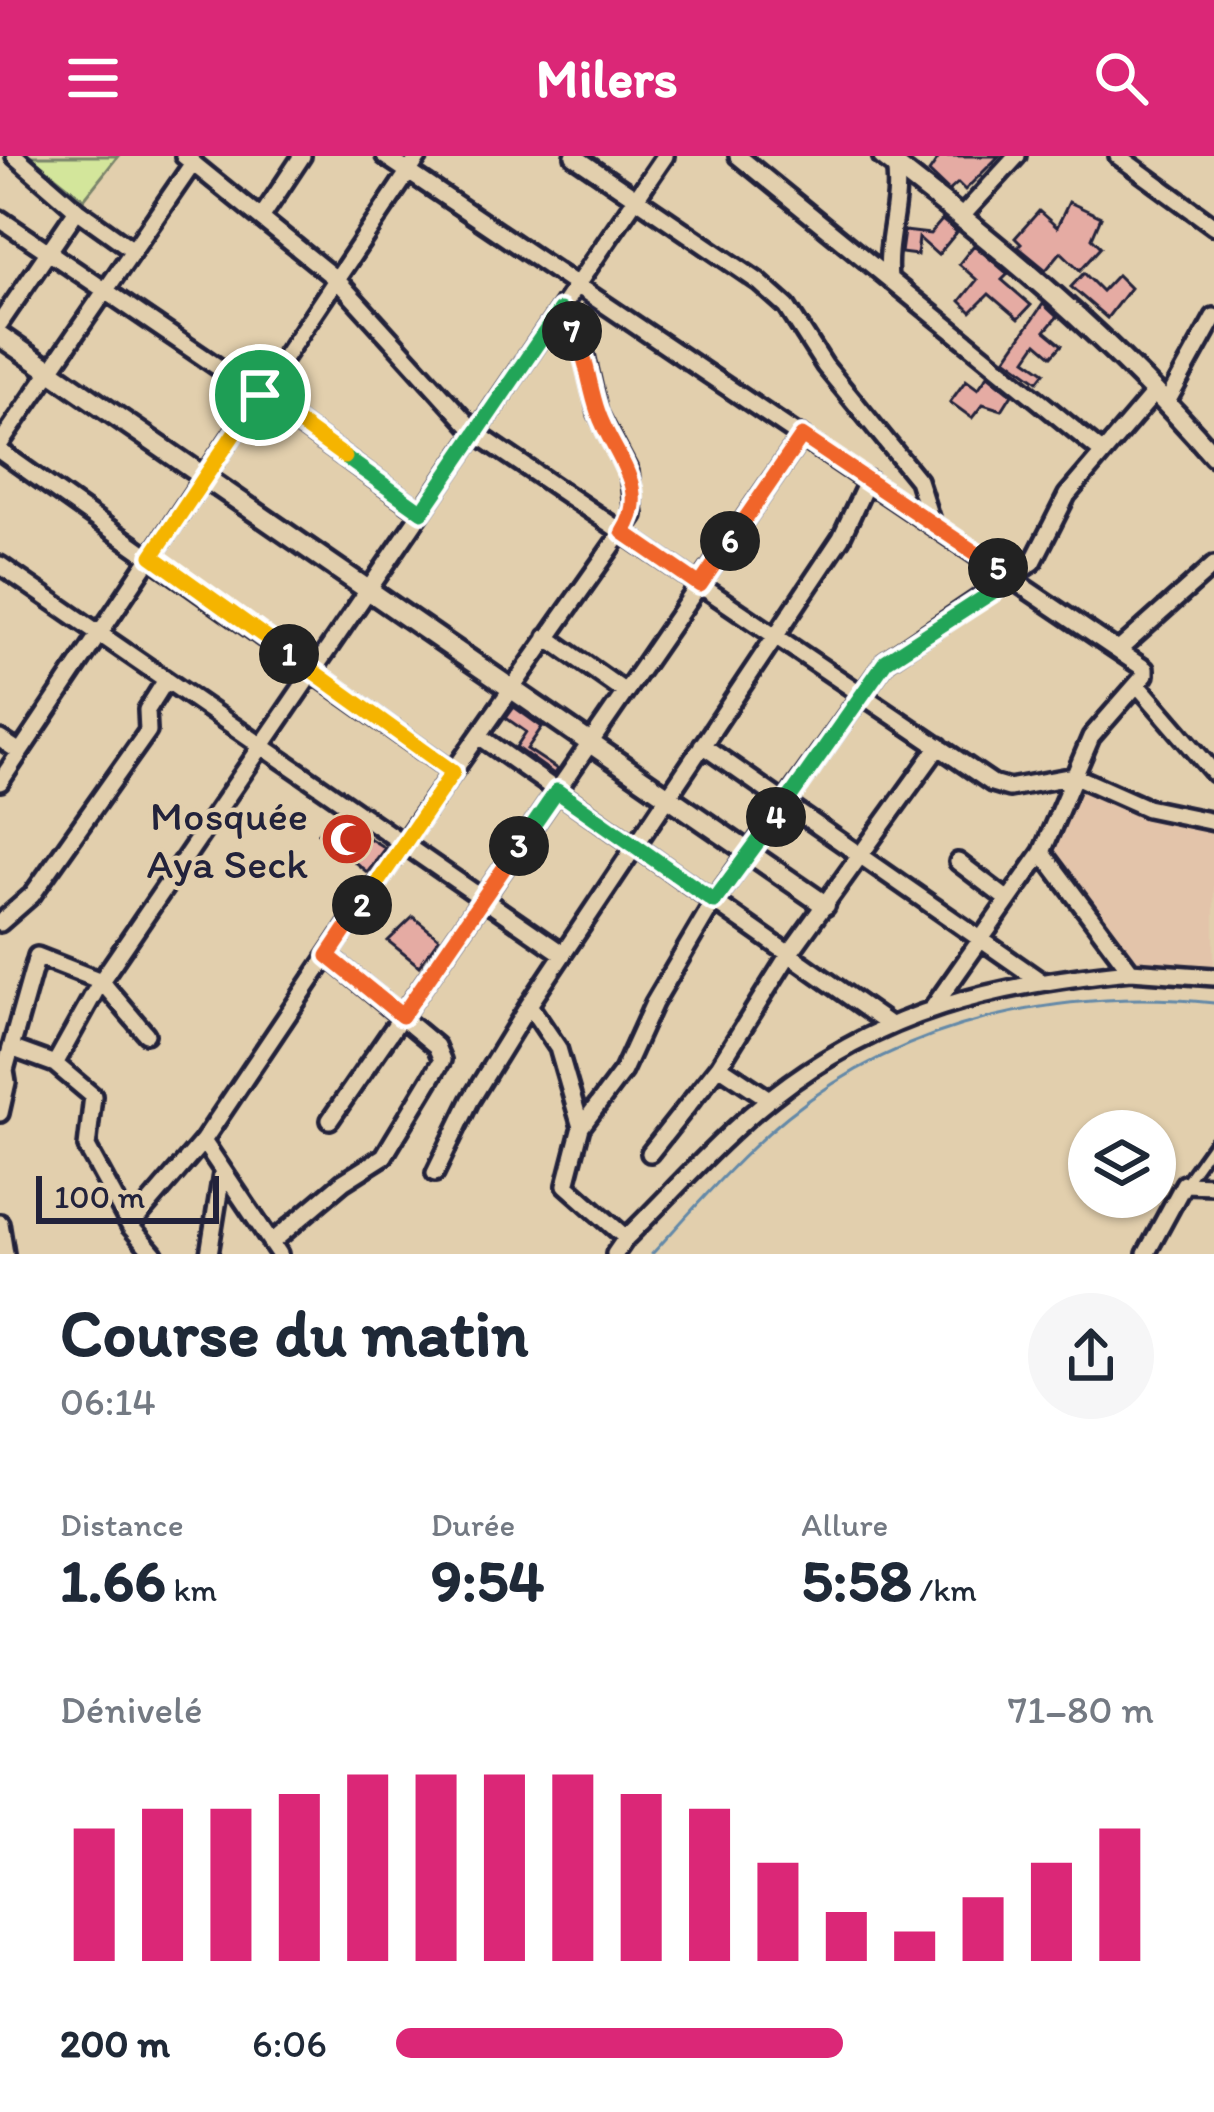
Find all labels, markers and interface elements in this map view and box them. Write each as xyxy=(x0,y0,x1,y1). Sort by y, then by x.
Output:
icon: menu xyxy=(60,45,126,111)
icon: search xyxy=(1088,45,1154,111)
text: Milers xyxy=(536,46,678,111)
pin: 7 xyxy=(542,301,602,361)
text: 7 xyxy=(564,311,580,350)
pin xyxy=(209,344,311,446)
icon: arrive xyxy=(227,362,293,428)
pin: 6 xyxy=(700,511,760,571)
text: 6 xyxy=(721,521,739,560)
pin: 5 xyxy=(968,538,1028,598)
text: 5 xyxy=(989,548,1007,587)
pin: 1 xyxy=(259,624,319,684)
text: 1 xyxy=(281,634,297,673)
pin: 4 xyxy=(746,787,806,847)
place label: Mosquée Aya Seck xyxy=(147,790,308,889)
text: 4 xyxy=(766,797,786,836)
mosque icon: Mosquée Aya Seck xyxy=(319,811,375,867)
pin: 3 xyxy=(489,816,549,876)
text: 3 xyxy=(510,826,528,865)
pin: 2 xyxy=(332,875,392,935)
text: 2 xyxy=(353,885,371,924)
map controls xyxy=(1068,1110,1176,1218)
button: layers xyxy=(1068,1110,1176,1218)
scale bar xyxy=(36,1170,219,1223)
text: 100 m xyxy=(54,1177,145,1216)
text: Course du matin xyxy=(60,1293,529,1373)
button: share xyxy=(1028,1293,1154,1419)
text: 06:14 xyxy=(60,1378,156,1425)
text: Distance xyxy=(60,1505,184,1544)
text: Durée xyxy=(431,1505,515,1544)
text: Allure xyxy=(801,1505,888,1544)
text: 1.66 xyxy=(60,1544,166,1616)
text: 9:54 xyxy=(431,1544,544,1616)
text: 5:58 xyxy=(801,1544,912,1616)
text: km xyxy=(166,1570,217,1609)
text: /km xyxy=(912,1570,977,1609)
text: Dénivelé xyxy=(60,1686,203,1733)
text: 71–80 m xyxy=(1008,1686,1154,1733)
text: 200 m xyxy=(60,2020,170,2067)
text: 6:06 xyxy=(252,2020,327,2067)

